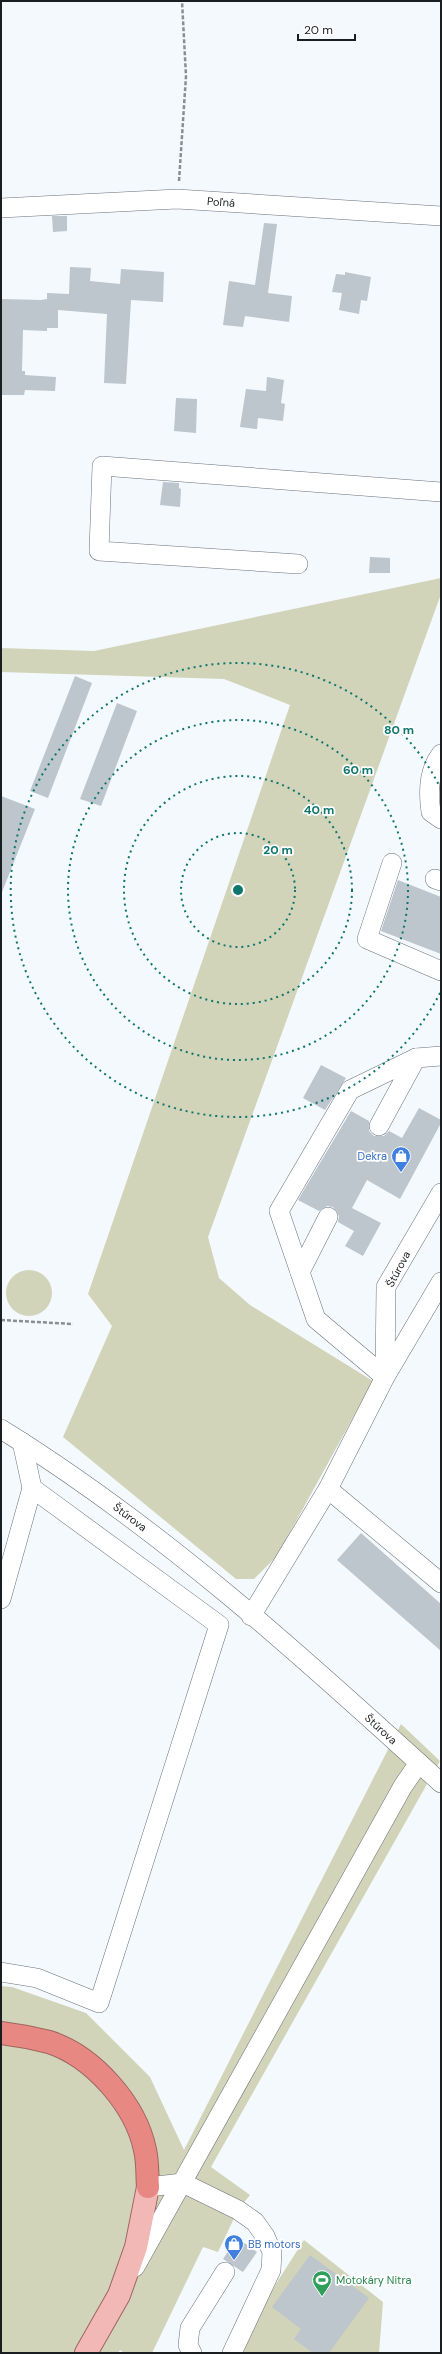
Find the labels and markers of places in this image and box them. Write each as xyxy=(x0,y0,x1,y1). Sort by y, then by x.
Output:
centre of rings xyxy=(231,883,245,897)
shop icon: Dekra xyxy=(390,1145,412,1173)
place label: Dekra xyxy=(358,1149,387,1163)
shop icon: BB motors xyxy=(223,2233,245,2261)
place label: BB motors xyxy=(248,2237,301,2251)
sports icon: Motokáry Nitra xyxy=(311,2269,333,2297)
place label: Motokáry Nitra xyxy=(336,2273,411,2287)

